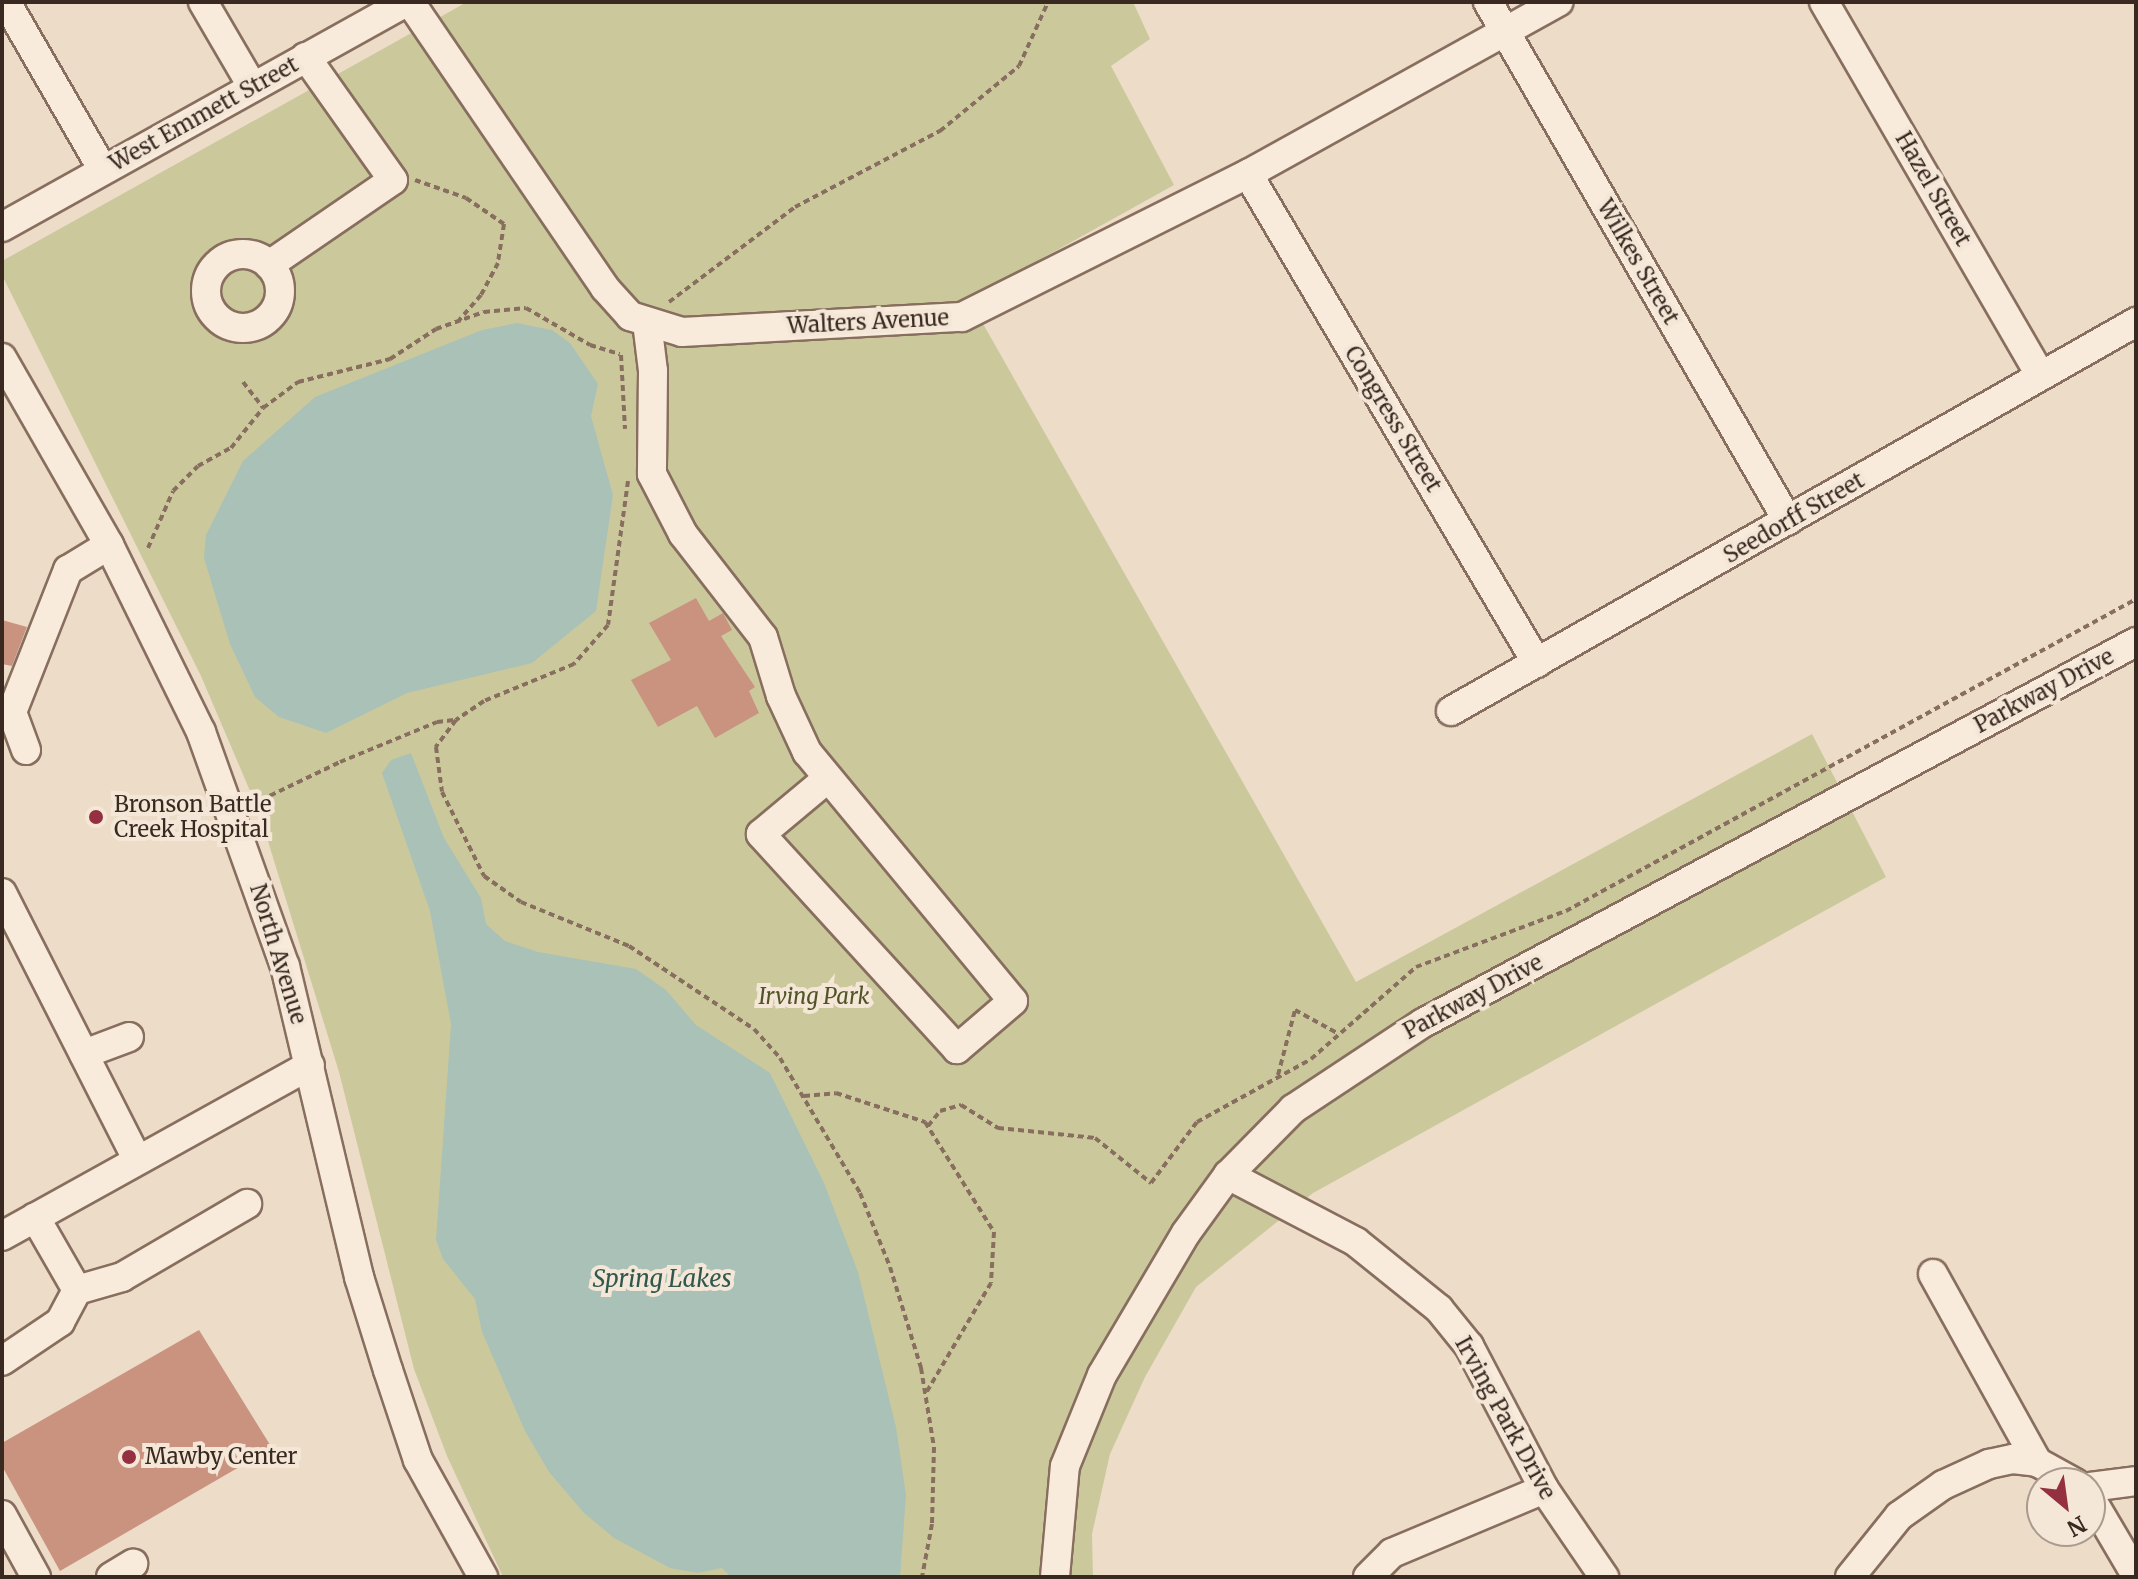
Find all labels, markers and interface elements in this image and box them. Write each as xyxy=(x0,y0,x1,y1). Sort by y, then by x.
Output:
street label: West Emmett Street xyxy=(105,51,303,177)
street label: Hazel Street xyxy=(1890,127,1976,251)
street label: Wilkes Street xyxy=(1592,195,1684,329)
street label: Walters Avenue xyxy=(786,305,950,339)
street label: Congress Street xyxy=(1339,341,1447,497)
street label: Seedorff Street xyxy=(1719,467,1869,569)
street label: Parkway Drive xyxy=(1970,643,2118,739)
place label: Bronson Battle Creek Hospital xyxy=(114,791,271,842)
marker: Bronson Battle Creek Hospital xyxy=(85,806,107,828)
street label: North Avenue xyxy=(244,881,312,1027)
street label: Parkway Drive xyxy=(1399,949,1547,1045)
park label: Irving Park xyxy=(758,984,870,1010)
water label: Spring Lakes xyxy=(592,1265,732,1293)
street label: Irving Park Drive xyxy=(1449,1332,1561,1504)
place label: Mawby Center xyxy=(145,1444,297,1470)
marker: Mawby Center xyxy=(120,1448,138,1466)
north arrow xyxy=(2026,1467,2106,1547)
text: N xyxy=(2062,1510,2091,1543)

